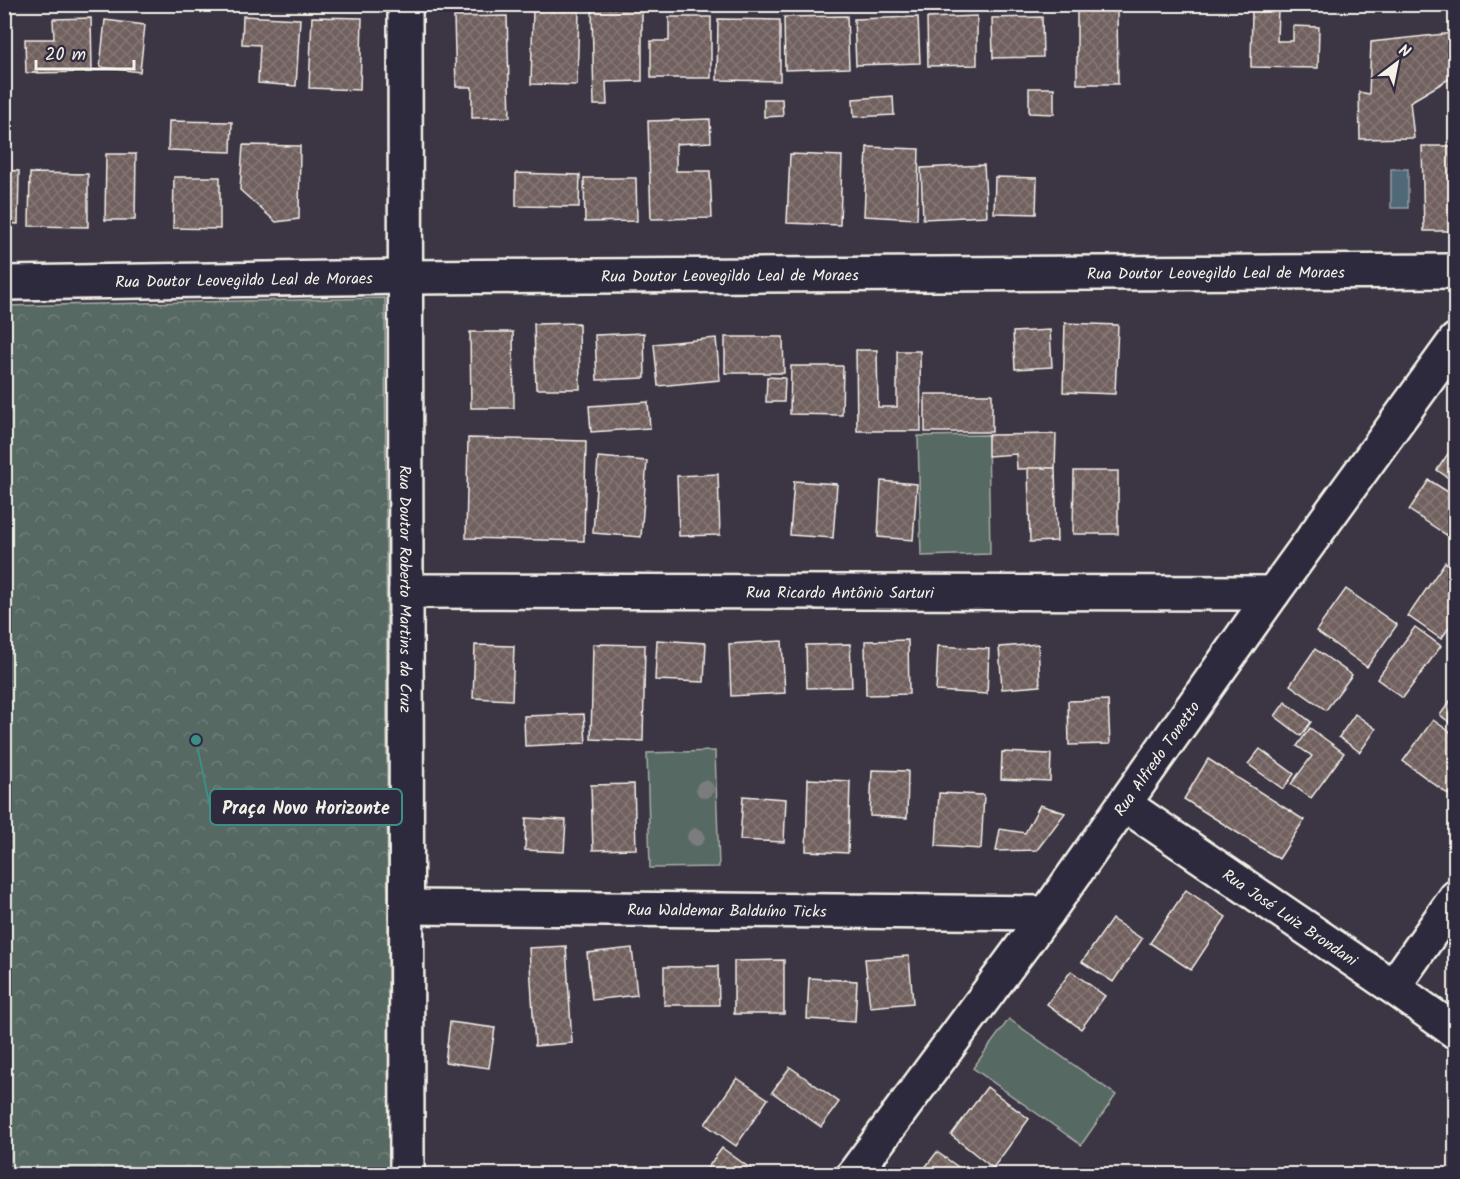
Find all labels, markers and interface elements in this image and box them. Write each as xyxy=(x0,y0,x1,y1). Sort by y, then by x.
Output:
scale bar xyxy=(36,33,134,71)
north arrow xyxy=(1367,33,1427,93)
text: N xyxy=(1393,38,1415,65)
text: 20 m xyxy=(45,41,86,70)
street label: Rua Doutor Leovegildo Leal de Moraes xyxy=(1087,261,1345,287)
street label: Rua Doutor Leovegildo Leal de Moraes xyxy=(601,263,859,290)
street label: Rua Doutor Leovegildo Leal de Moraes xyxy=(115,266,373,295)
street label: Rua Doutor Roberto Martins da Cruz xyxy=(392,465,417,713)
street label: Rua Ricardo Antônio Sarturi xyxy=(746,581,935,606)
street label: Rua Alfredo Tonetto xyxy=(1108,696,1207,822)
callout: Praça Novo Horizonte xyxy=(210,789,402,825)
text: Praça Novo Horizonte xyxy=(222,795,390,824)
street label: Rua José Luiz Brondani xyxy=(1217,863,1363,974)
street label: Rua Waldemar Balduíno Ticks xyxy=(627,898,827,925)

